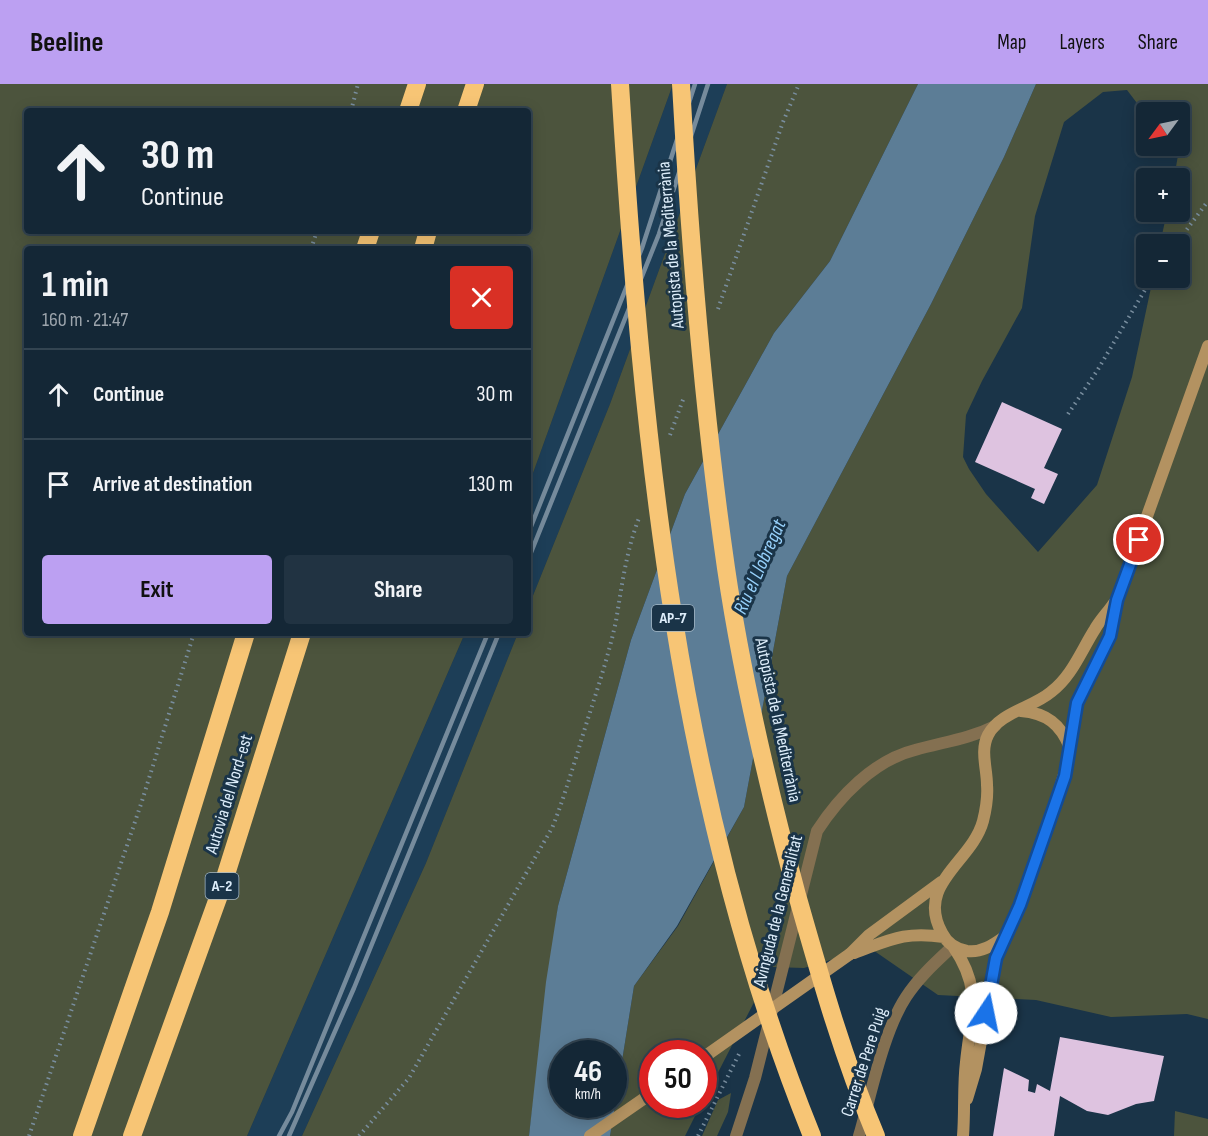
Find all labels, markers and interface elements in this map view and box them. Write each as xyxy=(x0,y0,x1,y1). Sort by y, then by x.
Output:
text: Beeline xyxy=(30,26,103,59)
text: Map xyxy=(997,30,1026,55)
text: Layers xyxy=(1059,30,1105,55)
text: Share xyxy=(1138,30,1178,55)
north arrow xyxy=(1136,102,1190,156)
map controls xyxy=(1136,102,1190,288)
text: 30 m xyxy=(141,130,214,181)
icon: ahead xyxy=(42,132,120,210)
street label: Autopista de la Mediterrània xyxy=(653,161,689,330)
button: + xyxy=(1136,168,1190,222)
text: Continue xyxy=(141,181,224,213)
button: − xyxy=(1136,234,1190,288)
text: 1 min xyxy=(42,264,109,307)
button: close xyxy=(450,266,513,329)
text: 160 m · 21:47 xyxy=(42,308,128,332)
icon: ahead xyxy=(42,378,75,411)
text: Continue xyxy=(93,381,164,408)
text: 30 m xyxy=(476,381,513,408)
icon: arrive xyxy=(42,468,75,501)
text: Arrive at destination xyxy=(93,471,252,498)
text: 130 m xyxy=(469,471,513,498)
pin xyxy=(1113,514,1164,565)
water label: Riu el Llobregat xyxy=(728,515,792,618)
icon: arrive xyxy=(1122,523,1155,556)
button: Exit xyxy=(42,555,272,624)
button: Share xyxy=(284,555,513,624)
road number: AP-7 xyxy=(652,605,694,631)
street label: Autopista de la Mediterrània xyxy=(750,635,806,804)
street label: Autovia del Nord-est xyxy=(201,731,257,857)
street label: Avinguda de la Generalitat xyxy=(749,832,807,990)
road number: A-2 xyxy=(206,873,238,899)
position arrow xyxy=(954,981,1018,1045)
street label: Carrer de Pere Puig xyxy=(836,1005,892,1119)
speed limit sign: 50 xyxy=(639,1040,717,1118)
text: 46 xyxy=(574,1054,602,1090)
text: km/h xyxy=(575,1085,601,1104)

